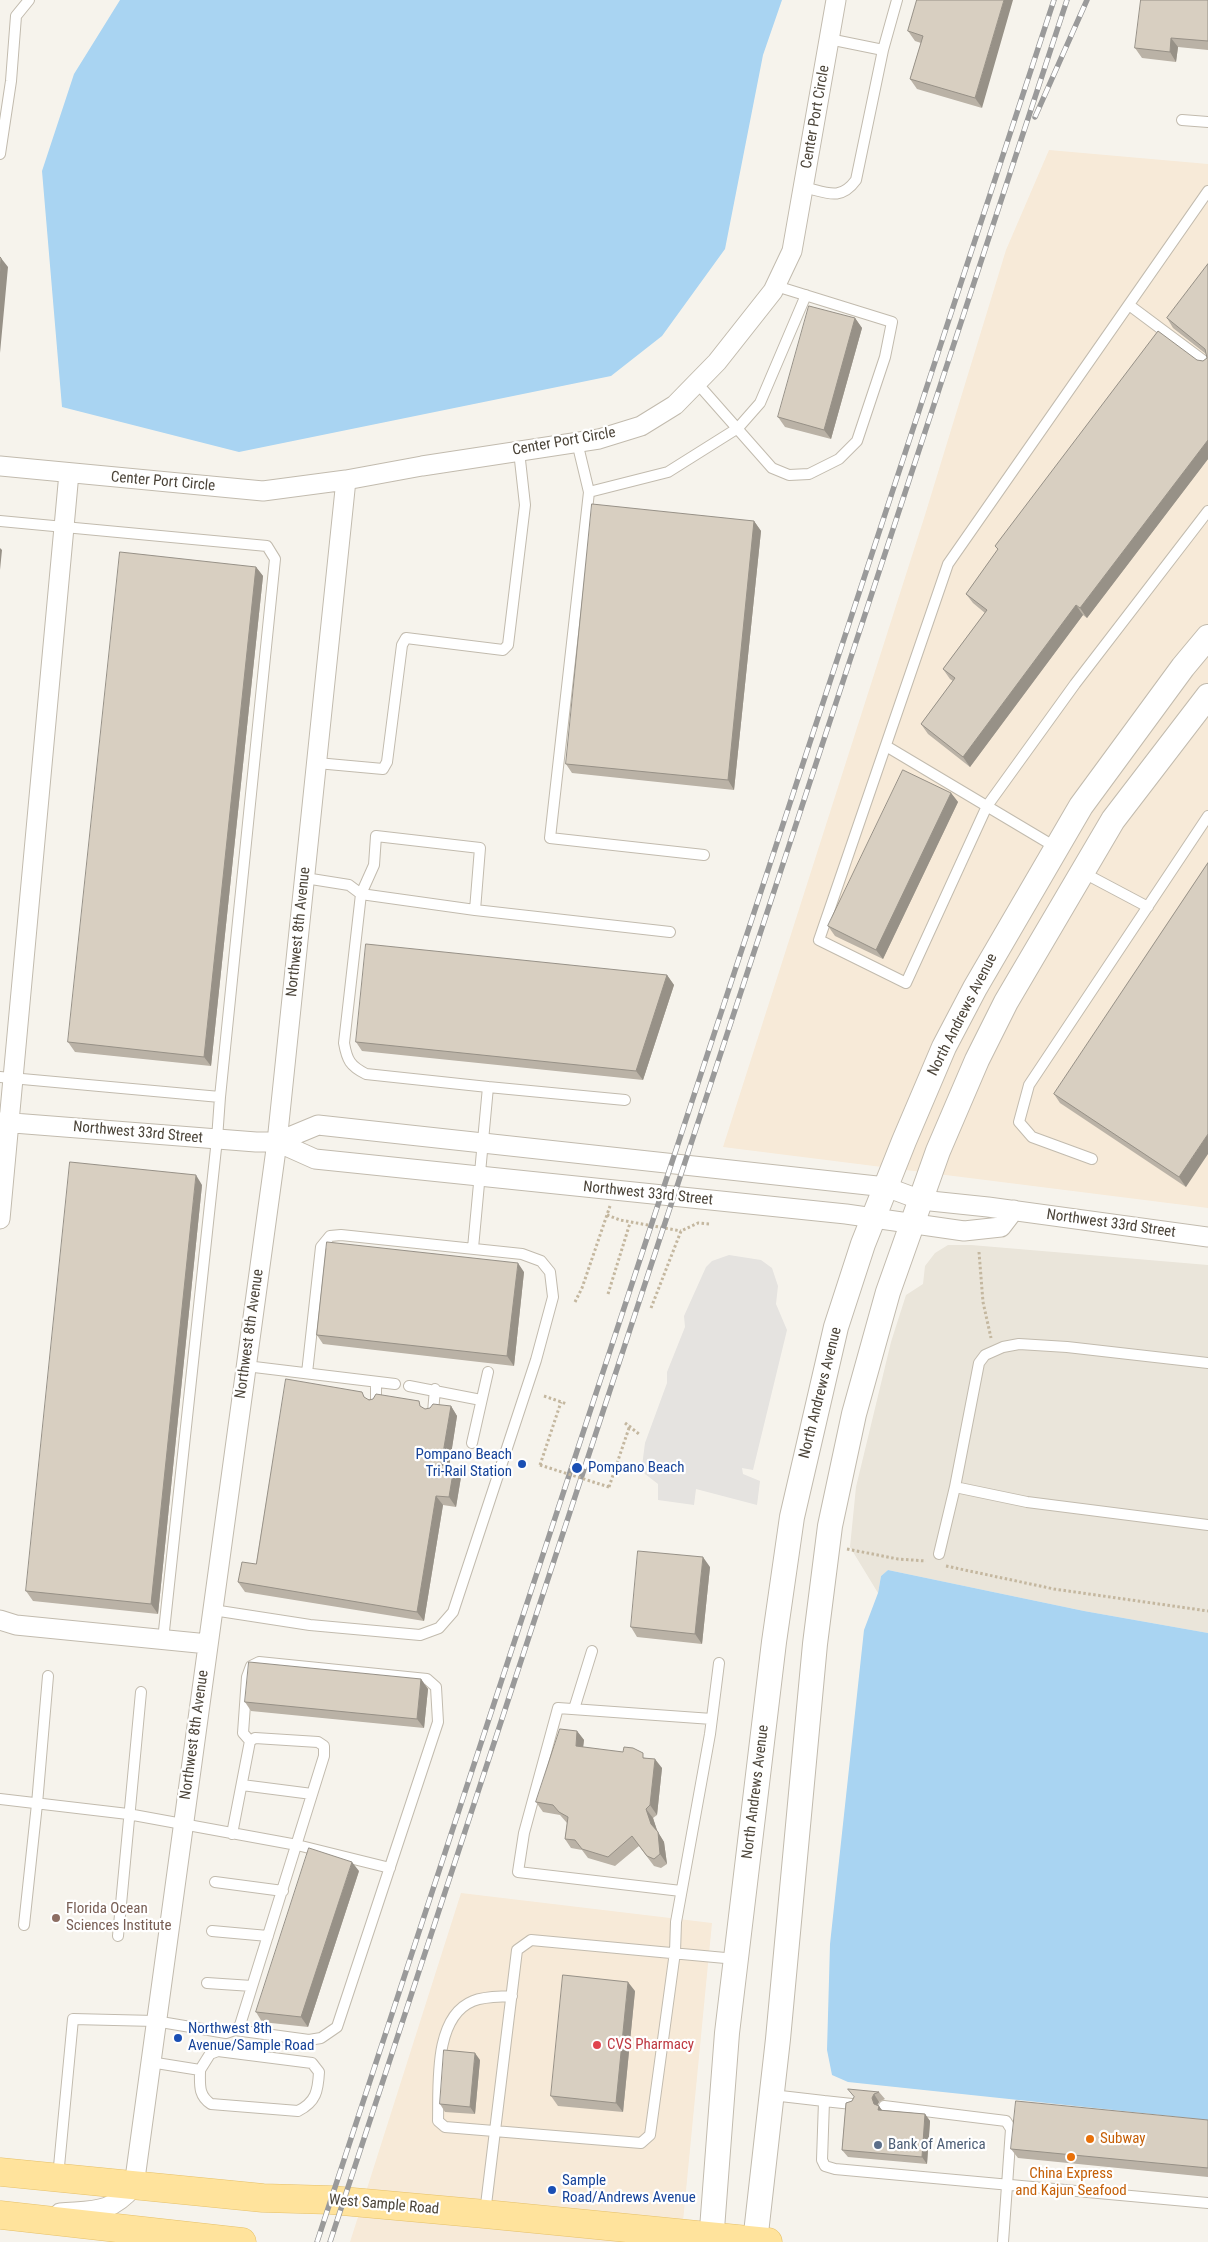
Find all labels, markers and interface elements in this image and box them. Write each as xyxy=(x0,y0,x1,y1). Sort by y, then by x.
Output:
street label: Center Port Circle xyxy=(798,64,834,170)
street label: Center Port Circle xyxy=(511,424,617,460)
street label: Center Port Circle xyxy=(110,468,216,496)
street label: Northwest 8th Avenue xyxy=(283,866,315,998)
street label: North Andrews Avenue xyxy=(924,951,1002,1079)
street label: Northwest 33rd Street xyxy=(72,1118,204,1148)
street label: Northwest 33rd Street xyxy=(582,1178,714,1210)
street label: Northwest 33rd Street xyxy=(1045,1206,1177,1242)
street label: Northwest 8th Avenue xyxy=(232,1268,268,1400)
street label: North Andrews Avenue xyxy=(796,1325,846,1461)
place label: Pompano Beach Tri-Rail Station xyxy=(416,1446,512,1481)
marker: Pompano Beach Tri-Rail Station xyxy=(516,1458,528,1470)
place label: Pompano Beach xyxy=(588,1459,684,1477)
marker: Pompano Beach xyxy=(570,1461,584,1475)
street label: Northwest 8th Avenue xyxy=(177,1669,213,1801)
street label: North Andrews Avenue xyxy=(739,1724,773,1860)
place label: Florida Ocean Sciences Institute xyxy=(66,1900,172,1935)
marker: Florida Ocean Sciences Institute xyxy=(50,1912,62,1924)
place label: Northwest 8th Avenue/Sample Road xyxy=(188,2020,314,2055)
marker: Northwest 8th Avenue/Sample Road xyxy=(172,2032,184,2044)
place label: CVS Pharmacy xyxy=(607,2036,694,2054)
marker: CVS Pharmacy xyxy=(591,2039,603,2051)
place label: Subway xyxy=(1100,2130,1145,2148)
marker: Subway xyxy=(1084,2133,1096,2145)
place label: Bank of America xyxy=(888,2136,986,2154)
marker: Bank of America xyxy=(872,2139,884,2151)
marker: China Express and Kajun Seafood xyxy=(1065,2151,1077,2163)
place label: China Express and Kajun Seafood xyxy=(1015,2165,1127,2200)
place label: Sample Road/Andrews Avenue xyxy=(562,2172,696,2207)
marker: Sample Road/Andrews Avenue xyxy=(546,2184,558,2196)
street label: West Sample Road xyxy=(328,2191,440,2219)

